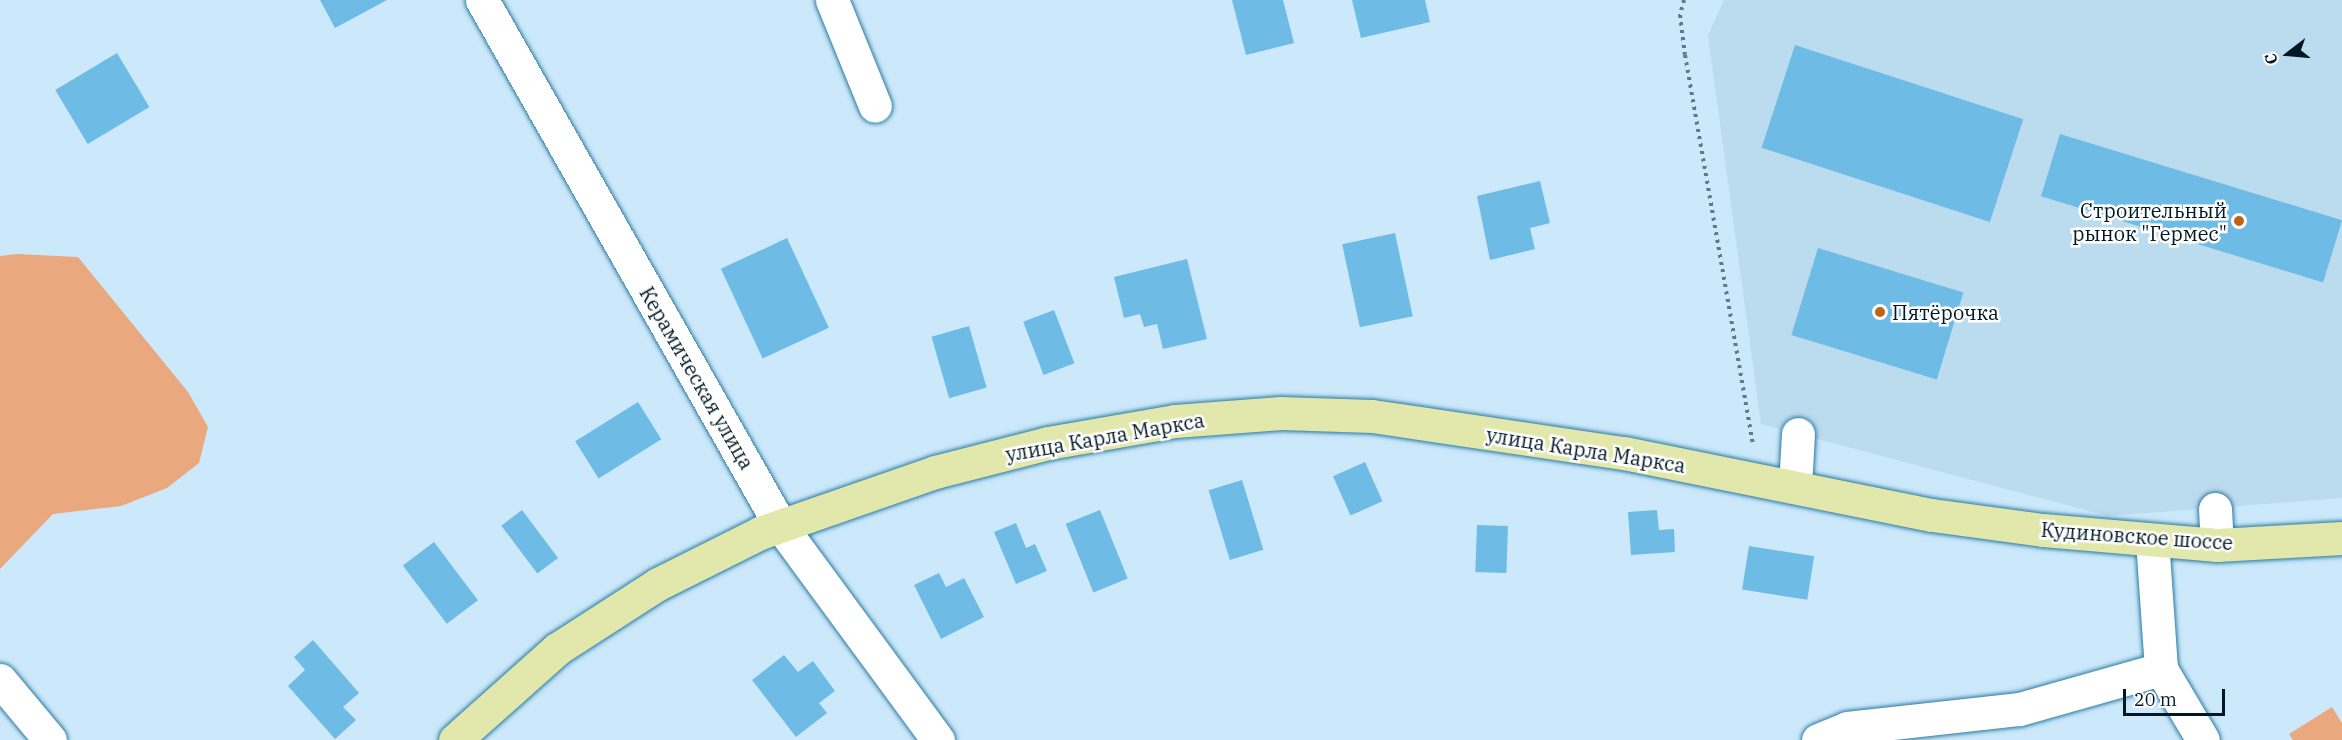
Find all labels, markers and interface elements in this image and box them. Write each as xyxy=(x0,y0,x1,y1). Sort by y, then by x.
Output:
north arrow xyxy=(2258,24,2318,84)
text: С xyxy=(2260,51,2282,67)
place label: Строительный рынок "Гермес" xyxy=(2072,198,2227,245)
marker: Строительный рынок "Гермес" xyxy=(2232,214,2246,228)
street label: Керамическая улица xyxy=(635,282,759,474)
place label: Пятёрочка xyxy=(1892,300,1999,324)
marker: Пятёрочка xyxy=(1873,305,1887,319)
street label: улица Карла Маркса xyxy=(1004,408,1206,466)
street label: улица Карла Маркса xyxy=(1485,422,1687,478)
street label: Кудиновское шоссе xyxy=(2040,517,2234,555)
scale bar xyxy=(2126,677,2228,715)
text: 20 m xyxy=(2134,688,2177,711)

